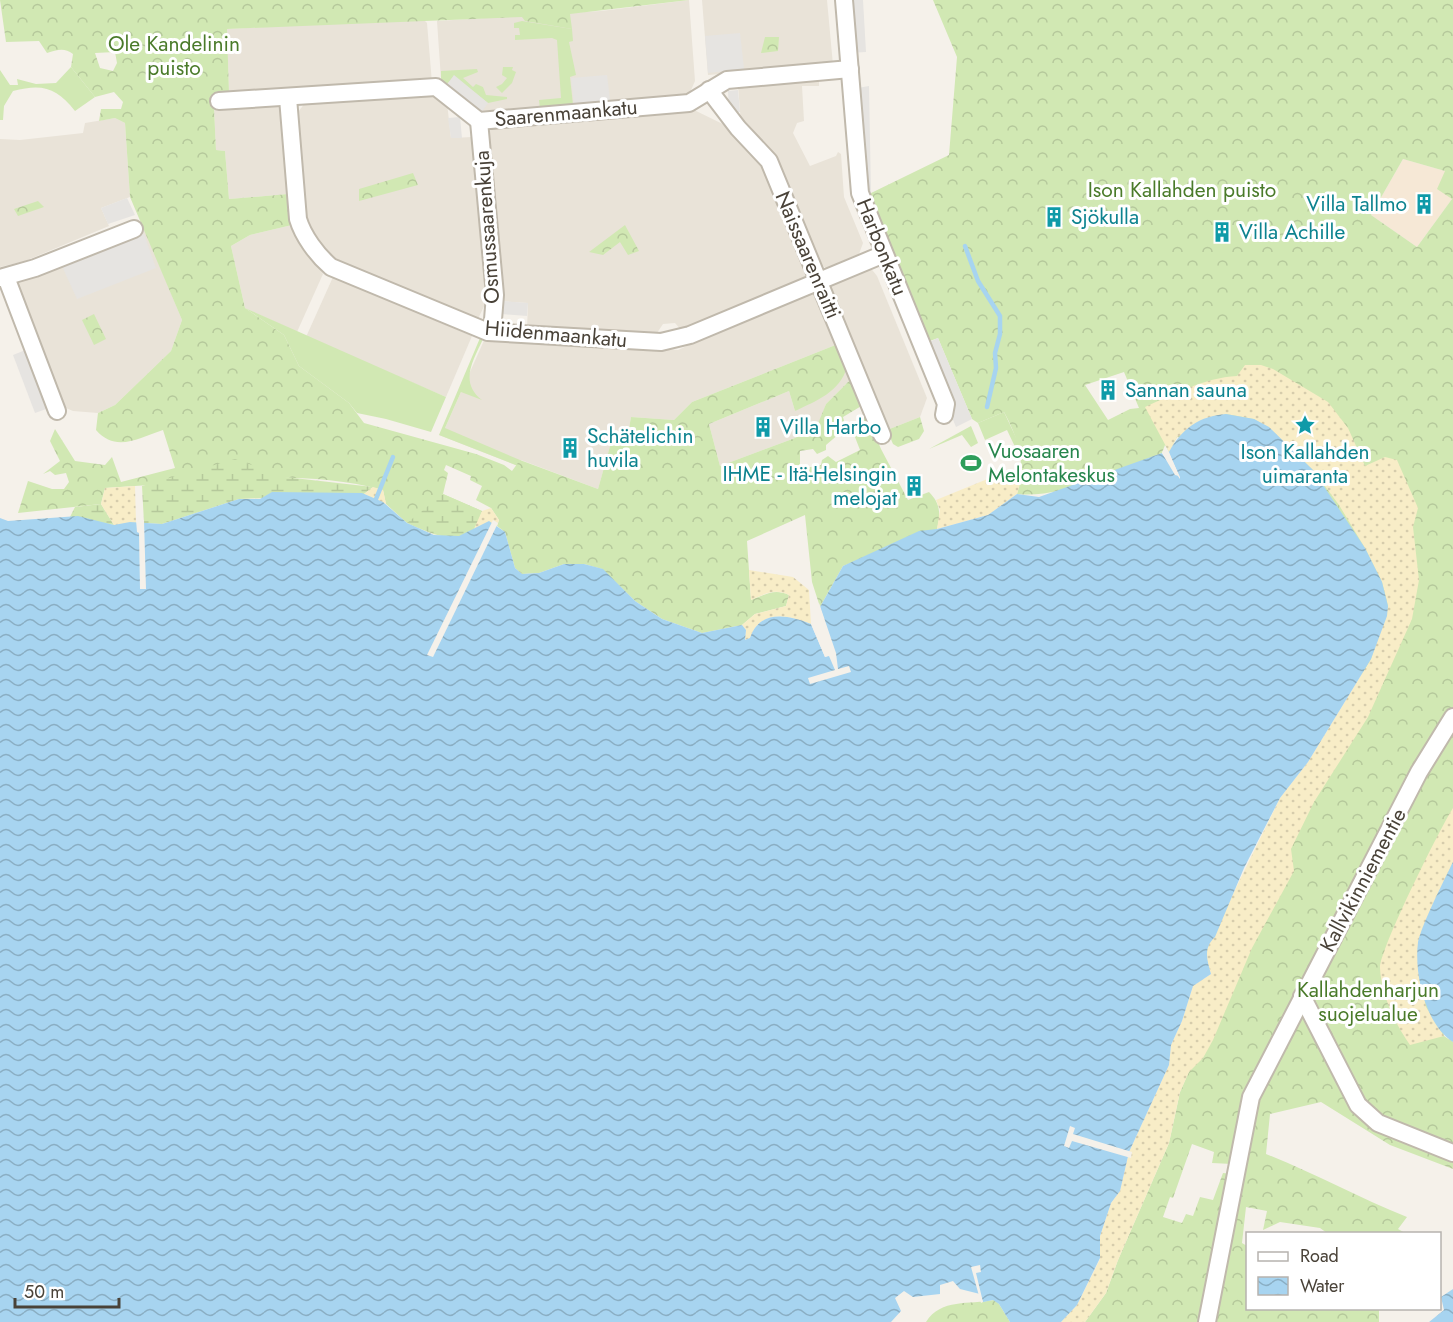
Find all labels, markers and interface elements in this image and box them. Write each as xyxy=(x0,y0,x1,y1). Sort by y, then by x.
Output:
park label: Ole Kandelinin puisto xyxy=(108,29,240,83)
street label: Saarenmaankatu xyxy=(493,92,639,134)
street label: Osmussaarenkuja xyxy=(467,149,507,305)
park label: Ison Kallahden puisto xyxy=(1088,175,1276,205)
street label: Naissaarenraitti xyxy=(768,187,848,323)
place label: Villa Tallmo xyxy=(1306,189,1407,219)
building icon: Villa Tallmo xyxy=(1412,192,1436,216)
street label: Harbonkatu xyxy=(849,194,915,300)
place label: Sjökulla xyxy=(1071,202,1139,232)
building icon: Sjökulla xyxy=(1042,205,1066,229)
place label: Villa Achille xyxy=(1239,217,1345,247)
building icon: Villa Achille xyxy=(1210,220,1234,244)
street label: Hiidenmaankatu xyxy=(484,313,628,355)
place label: Sannan sauna xyxy=(1125,375,1247,405)
building icon: Sannan sauna xyxy=(1096,378,1120,402)
place label: Villa Harbo xyxy=(780,412,881,442)
place icon: Ison Kallahden uimaranta xyxy=(1293,413,1317,437)
building icon: Villa Harbo xyxy=(751,415,775,439)
place label: Schätelichin huvila xyxy=(587,421,693,475)
building icon: Schätelichin huvila xyxy=(558,436,582,460)
place label: Vuosaaren Melontakeskus xyxy=(988,436,1115,490)
place label: Ison Kallahden uimaranta xyxy=(1241,437,1369,491)
sports icon: Vuosaaren Melontakeskus xyxy=(959,451,983,475)
place label: IHME - Itä-Helsingin melojat xyxy=(722,459,897,513)
building icon: IHME - Itä-Helsingin melojat xyxy=(902,474,926,498)
street label: Kallvikinniementie xyxy=(1312,803,1414,957)
park label: Kallahdenharjun suojelualue xyxy=(1297,975,1439,1029)
legend xyxy=(1246,1232,1441,1310)
text: Road xyxy=(1300,1243,1339,1269)
scale bar xyxy=(15,1271,118,1309)
text: Water xyxy=(1300,1273,1345,1299)
text: 50 m xyxy=(24,1279,64,1305)

